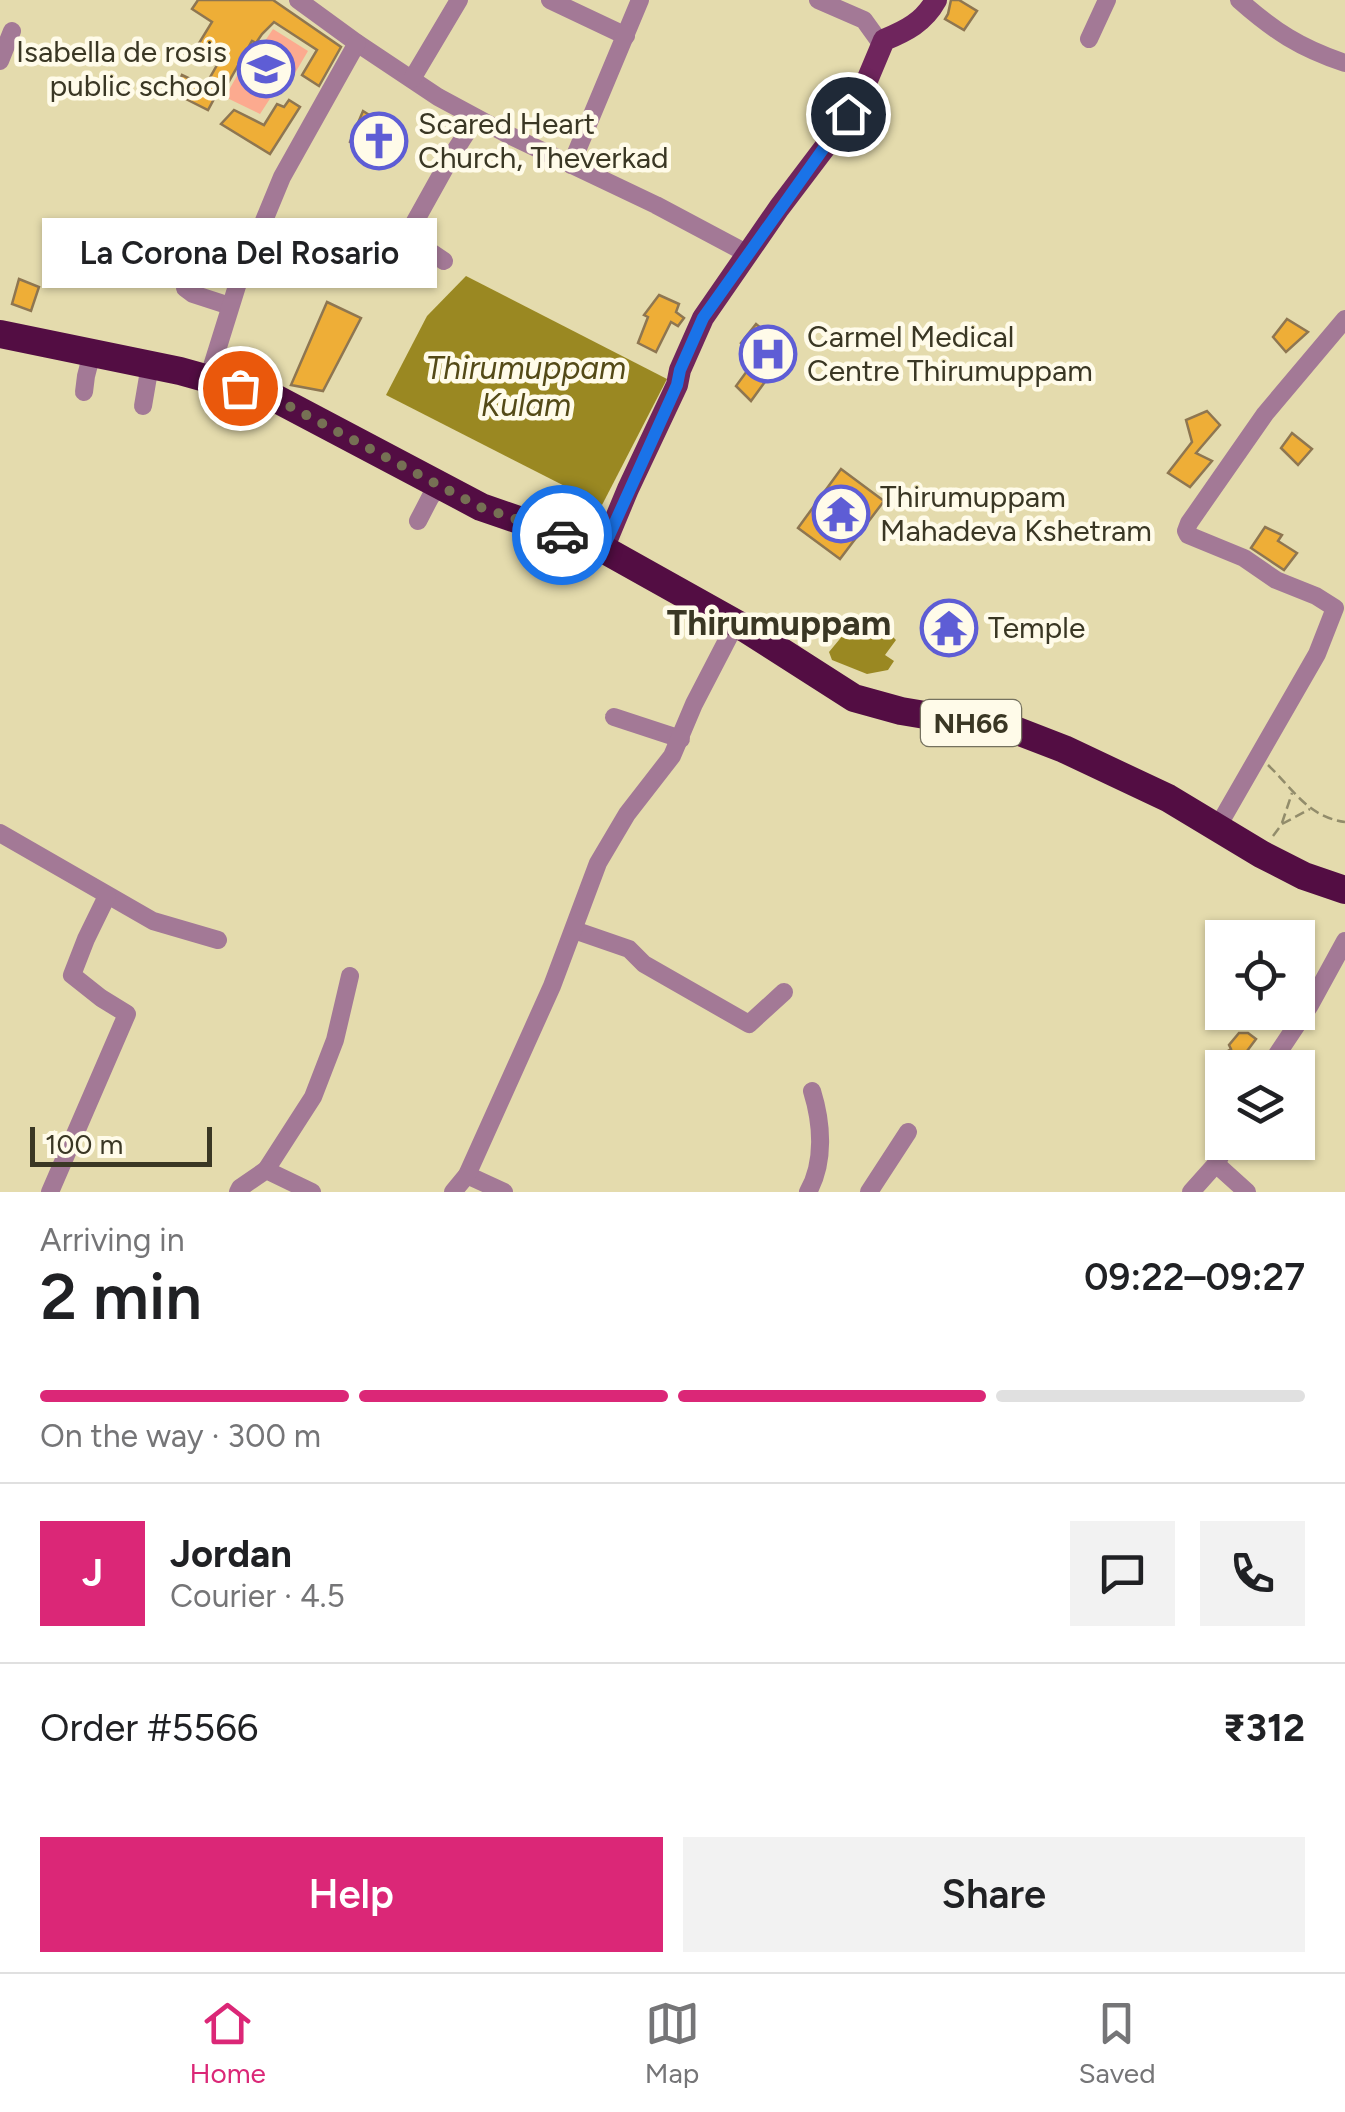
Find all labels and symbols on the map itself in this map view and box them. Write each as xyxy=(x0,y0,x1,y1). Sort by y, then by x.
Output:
place label: Isabella de rosis public school xyxy=(16,33,227,104)
school or university icon: Isabella de rosis public school xyxy=(236,39,296,99)
pin xyxy=(806,72,891,157)
place label: Scared Heart Church, Theverkad xyxy=(418,105,669,176)
church icon: Scared Heart Church, Theverkad xyxy=(349,111,409,171)
callout: La Corona Del Rosario xyxy=(42,218,438,288)
place label: Carmel Medical Centre Thirumuppam xyxy=(807,318,1093,389)
hospital icon: Carmel Medical Centre Thirumuppam xyxy=(738,324,798,384)
pin xyxy=(198,346,283,431)
water label: Thirumuppam Kulam xyxy=(426,349,626,424)
place label: Thirumuppam Mahadeva Kshetram xyxy=(880,478,1152,549)
temple icon: Thirumuppam Mahadeva Kshetram xyxy=(811,484,871,544)
courier xyxy=(512,485,612,585)
temple icon: Temple xyxy=(919,598,979,658)
district label: Thirumuppam xyxy=(667,602,891,644)
place label: Temple xyxy=(988,609,1085,646)
road number: NH66 xyxy=(921,700,1021,746)
scale bar xyxy=(30,1122,212,1166)

